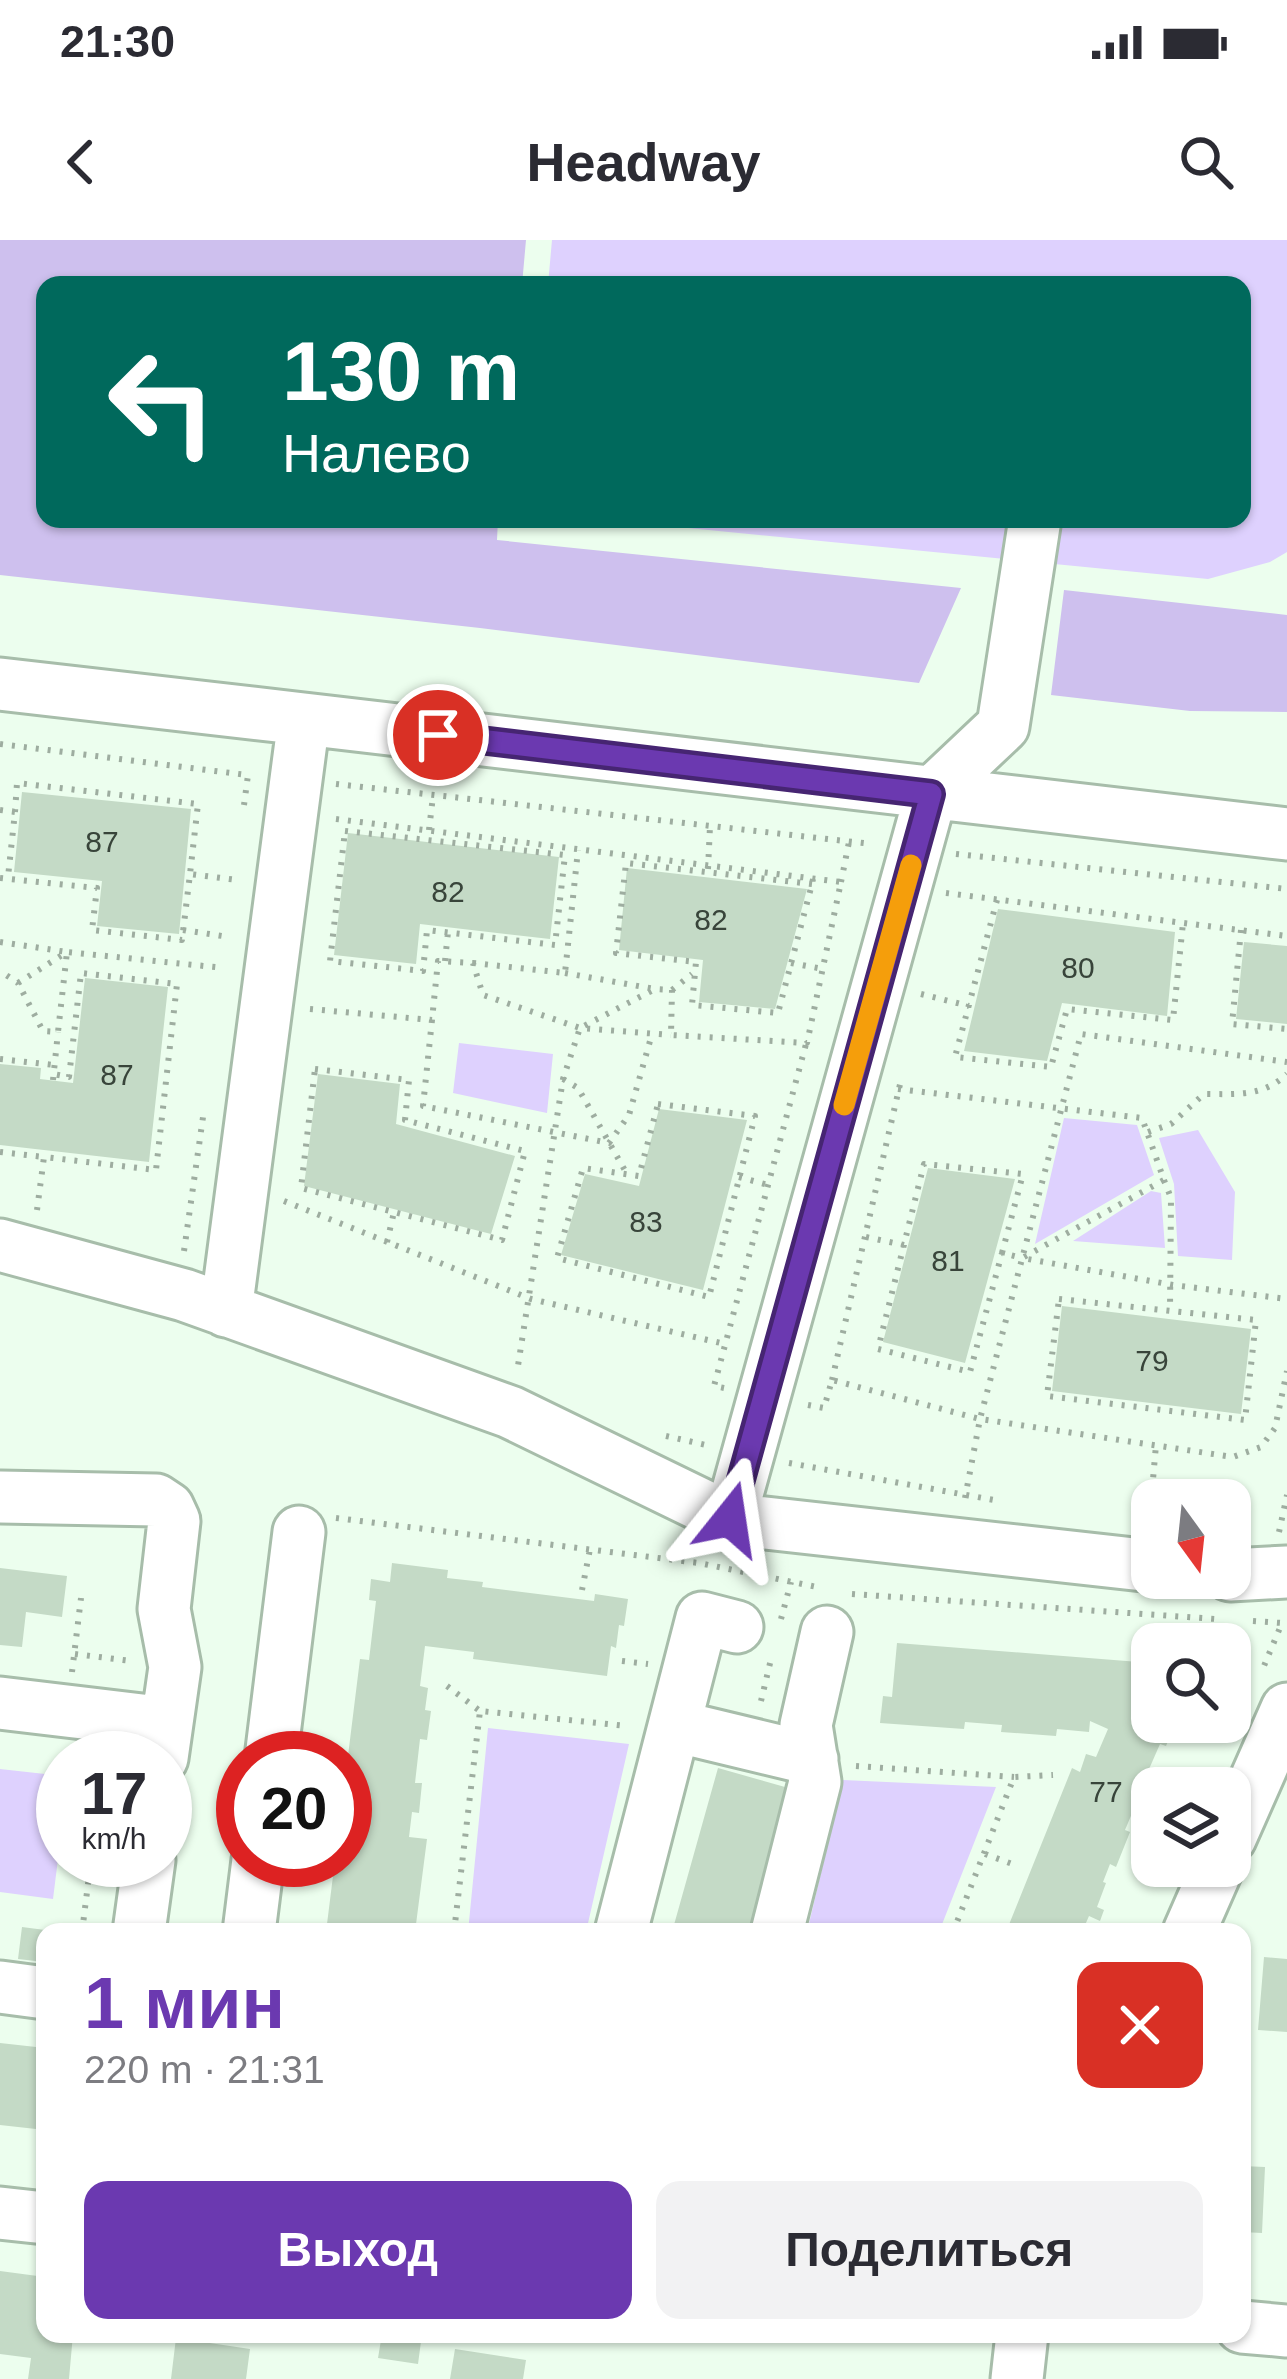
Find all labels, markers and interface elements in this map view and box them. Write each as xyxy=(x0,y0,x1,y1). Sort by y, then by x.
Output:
text: 21:30 xyxy=(60,16,175,67)
icon: back xyxy=(48,129,114,195)
icon: search xyxy=(1173,129,1239,195)
text: Headway xyxy=(526,132,761,192)
icon: left xyxy=(84,324,240,480)
text: 130 m xyxy=(282,324,520,418)
text: Налево xyxy=(282,423,471,483)
pin xyxy=(387,684,489,786)
icon: arrive xyxy=(405,702,471,768)
house number: 87 xyxy=(85,825,119,858)
house number: 82 xyxy=(431,875,465,908)
house number: 82 xyxy=(694,903,728,936)
house number: 80 xyxy=(1061,951,1095,984)
house number: 87 xyxy=(100,1058,134,1091)
house number: 83 xyxy=(629,1205,663,1238)
house number: 81 xyxy=(931,1244,965,1277)
house number: 79 xyxy=(1135,1344,1169,1377)
position arrow xyxy=(667,1456,793,1582)
north arrow xyxy=(1131,1479,1251,1599)
map controls xyxy=(1131,1479,1251,1887)
button: search xyxy=(1131,1623,1251,1743)
speed limit sign: 20 xyxy=(216,1731,372,1887)
text: 17 xyxy=(81,1760,147,1827)
button: layers xyxy=(1131,1767,1251,1887)
house number: 77 xyxy=(1089,1775,1123,1808)
text: km/h xyxy=(81,1822,147,1855)
button: close xyxy=(1077,1962,1203,2088)
text: 1 мин xyxy=(84,1963,285,2043)
text: 220 m · 21:31 xyxy=(84,2048,325,2091)
button: Выход xyxy=(84,2181,632,2319)
button: Поделиться xyxy=(656,2181,1203,2319)

